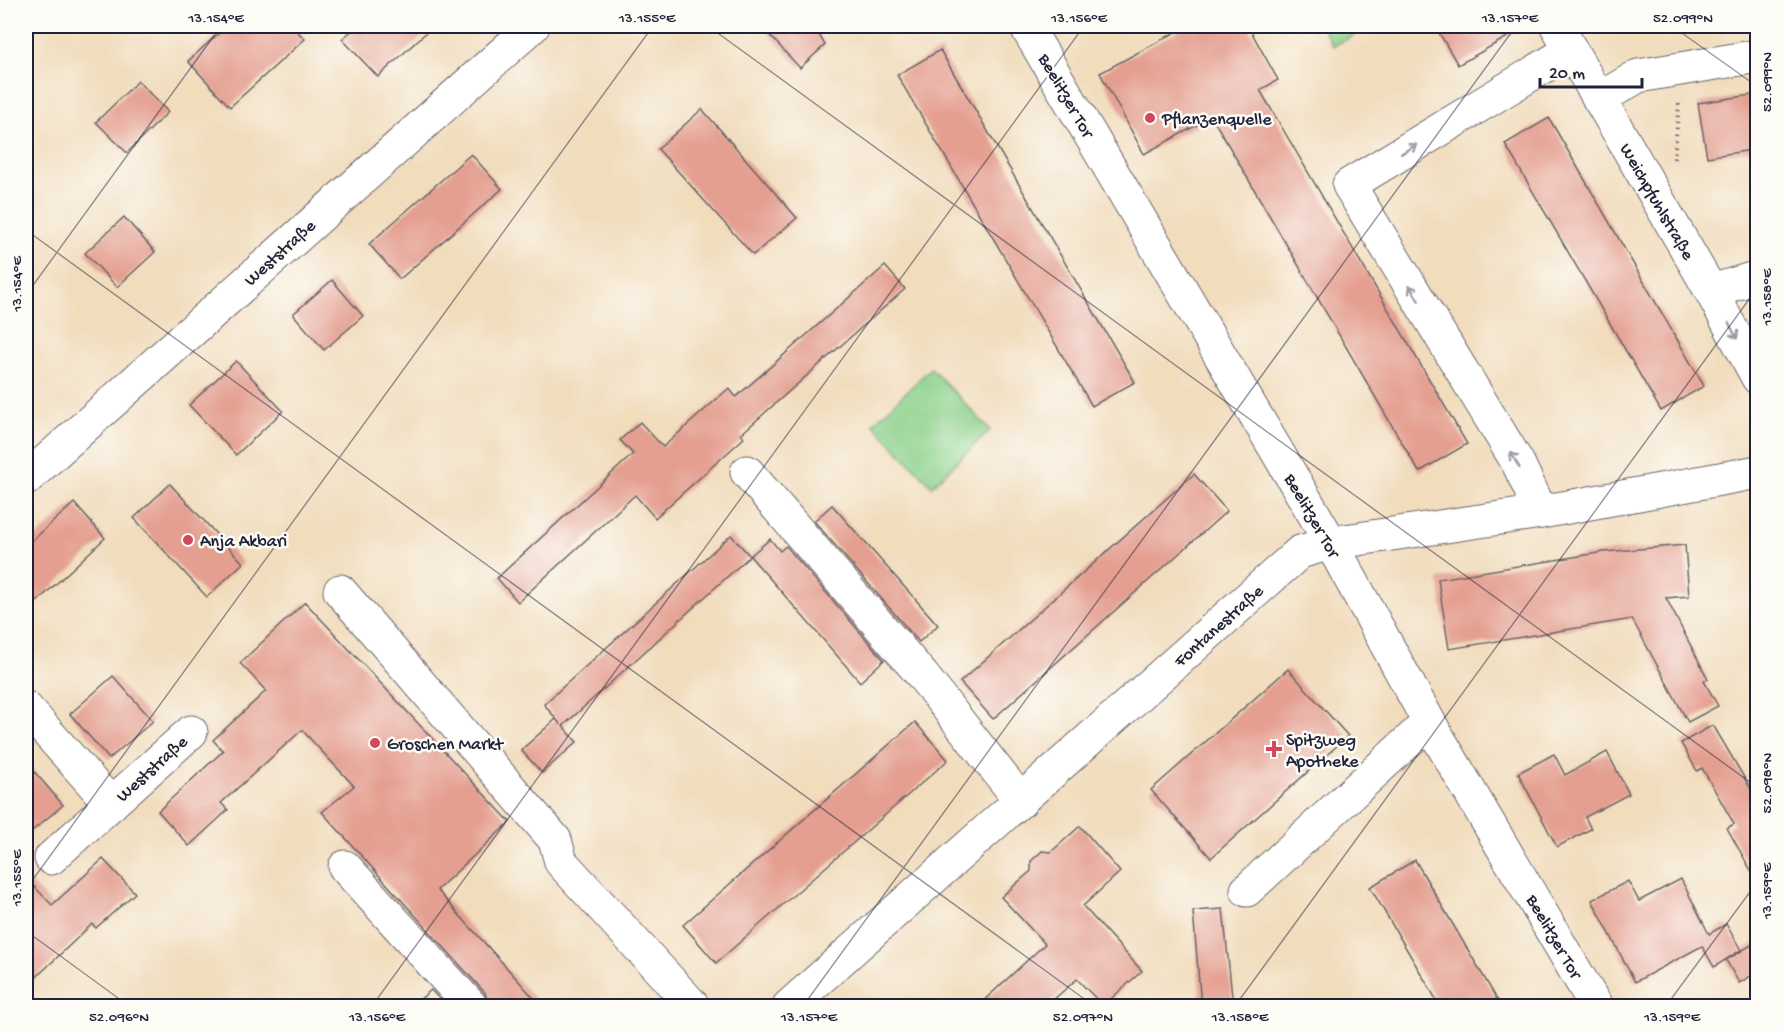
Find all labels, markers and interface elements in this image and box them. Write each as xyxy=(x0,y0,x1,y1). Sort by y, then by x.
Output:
text: 13.154°E xyxy=(187,10,244,28)
text: 13.155°E xyxy=(618,10,676,28)
text: 13.156°E xyxy=(1050,10,1108,28)
text: 13.157°E xyxy=(1481,10,1539,28)
text: 52.099°N xyxy=(1653,10,1713,28)
street label: Beelitzer Tor xyxy=(1032,50,1098,143)
scale bar xyxy=(1540,51,1642,89)
text: 52.099°N xyxy=(1759,52,1777,112)
text: 20 m xyxy=(1549,64,1585,85)
place label: Pflanzenquelle xyxy=(1161,110,1272,131)
marker: Pflanzenquelle xyxy=(1143,111,1157,125)
street label: Weichpfuhlstraße xyxy=(1614,140,1698,265)
one-way arrow xyxy=(1400,143,1417,156)
street label: Weststraße xyxy=(241,216,321,291)
text: 13.154°E xyxy=(9,256,27,313)
text: 13.158°E xyxy=(1759,268,1777,326)
one-way arrow xyxy=(1408,285,1420,302)
one-way arrow xyxy=(1727,322,1739,340)
one-way arrow xyxy=(1509,451,1520,469)
street label: Beelitzer Tor xyxy=(1278,470,1344,563)
place label: Anja Akbari xyxy=(200,532,287,553)
marker: Anja Akbari xyxy=(181,533,195,547)
street label: Fontanestraße xyxy=(1170,581,1269,673)
place label: Spitzweg Apotheke xyxy=(1286,731,1359,773)
street label: Weststraße xyxy=(113,732,193,807)
place label: Groschen Markt xyxy=(387,735,504,756)
marker: Groschen Markt xyxy=(368,736,382,750)
marker: Spitzweg Apotheke xyxy=(1267,742,1281,756)
text: 52.098°N xyxy=(1759,752,1777,813)
text: 13.155°E xyxy=(9,849,27,907)
text: 13.159°E xyxy=(1759,862,1777,920)
street label: Beelitzer Tor xyxy=(1520,891,1586,984)
text: 52.096°N xyxy=(89,1009,149,1027)
text: 13.156°E xyxy=(348,1009,406,1027)
text: 13.157°E xyxy=(780,1009,838,1027)
text: 52.097°N xyxy=(1053,1009,1113,1027)
text: 13.158°E xyxy=(1211,1009,1269,1027)
text: 13.159°E xyxy=(1643,1009,1701,1027)

